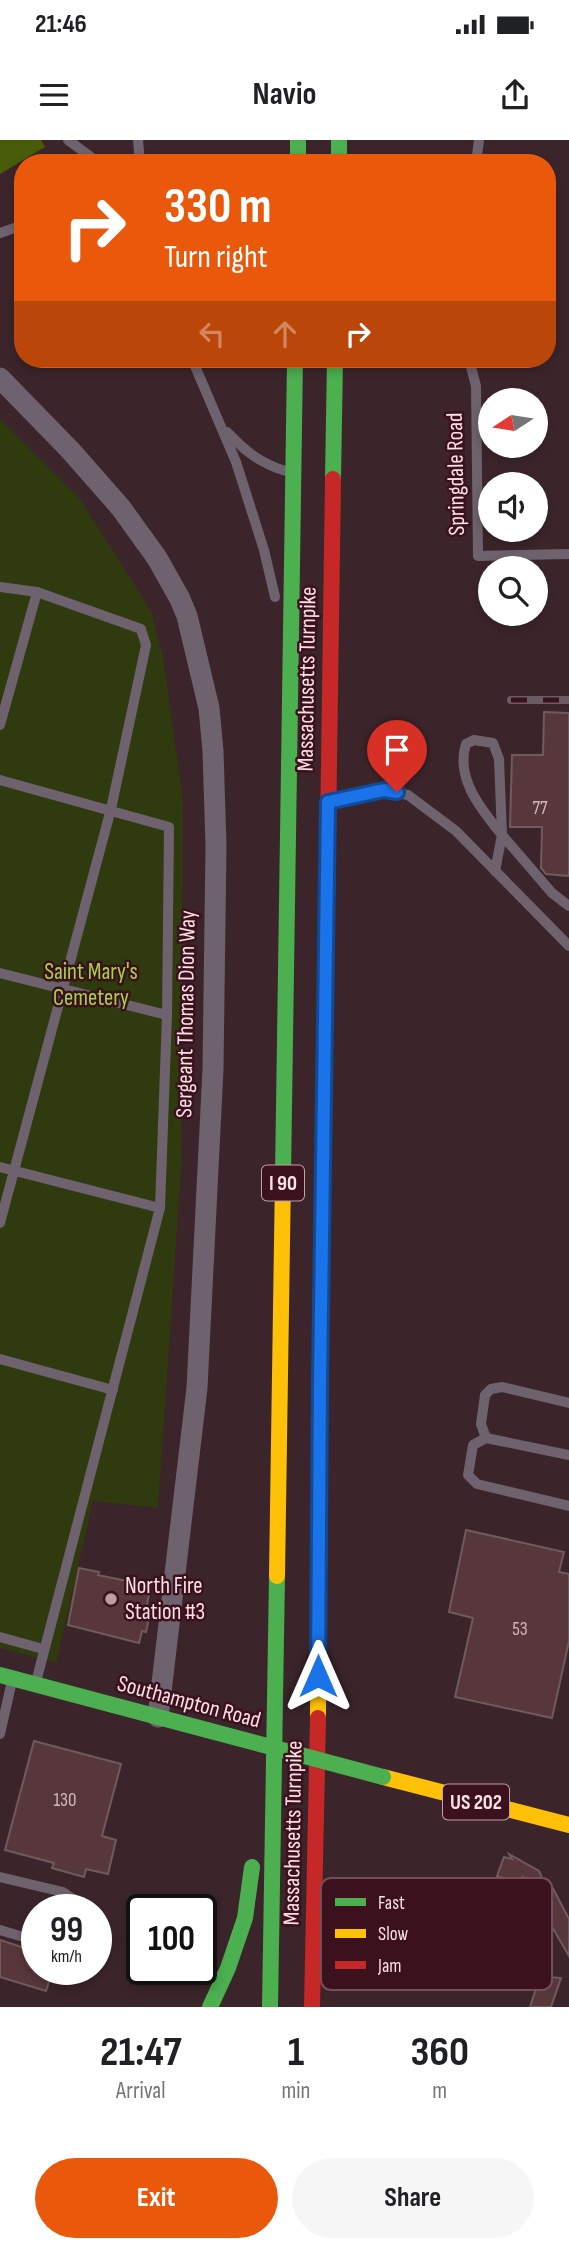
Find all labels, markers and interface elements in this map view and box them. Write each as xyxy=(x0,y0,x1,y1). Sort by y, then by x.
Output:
text: 21:46 xyxy=(35,9,87,40)
text: Navio xyxy=(253,75,316,114)
icon: menu xyxy=(35,76,73,114)
icon: share xyxy=(496,76,534,114)
text: 330 m xyxy=(164,178,271,237)
icon: right xyxy=(49,182,140,273)
text: Turn right xyxy=(164,238,268,277)
icon: left xyxy=(193,315,231,353)
icon: ahead xyxy=(266,315,304,353)
icon: right xyxy=(339,315,377,353)
north arrow xyxy=(478,388,548,458)
map controls xyxy=(478,388,548,626)
street label: Springdale Road xyxy=(441,412,471,536)
button: sound xyxy=(478,472,548,542)
button: search xyxy=(478,556,548,626)
street label: Massachusetts Turnpike xyxy=(291,586,323,772)
pin xyxy=(367,720,427,792)
icon: arrive xyxy=(378,731,416,769)
house number: 77 xyxy=(532,797,548,820)
street label: Sergeant Thomas Dion Way xyxy=(170,910,202,1118)
park label: Saint Mary's Cemetery xyxy=(44,958,138,1012)
road number: I 90 xyxy=(262,1166,304,1200)
place label: North Fire Station #3 xyxy=(125,1572,205,1626)
marker: North Fire Station #3 xyxy=(103,1591,119,1607)
house number: 53 xyxy=(512,1618,528,1641)
position arrow xyxy=(281,1639,355,1713)
street label: Southampton Road xyxy=(114,1669,264,1735)
street label: Massachusetts Turnpike xyxy=(277,1740,309,1926)
road number: US 202 xyxy=(443,1784,509,1820)
house number: 130 xyxy=(53,1789,77,1812)
legend xyxy=(321,1878,552,1990)
text: Fast xyxy=(378,1892,405,1915)
speed limit sign: 100 xyxy=(126,1894,217,1985)
text: 99 xyxy=(50,1909,83,1952)
text: Slow xyxy=(378,1923,408,1946)
text: km/h xyxy=(51,1946,82,1967)
text: Jam xyxy=(377,1955,401,1978)
text: 21:47 xyxy=(100,2027,182,2078)
text: 1 xyxy=(288,2027,304,2078)
text: 360 xyxy=(410,2027,469,2078)
text: Arrival xyxy=(116,2077,166,2105)
text: min xyxy=(282,2077,310,2105)
text: m xyxy=(432,2077,447,2105)
button: Exit xyxy=(35,2158,278,2238)
button: Share xyxy=(292,2158,534,2238)

